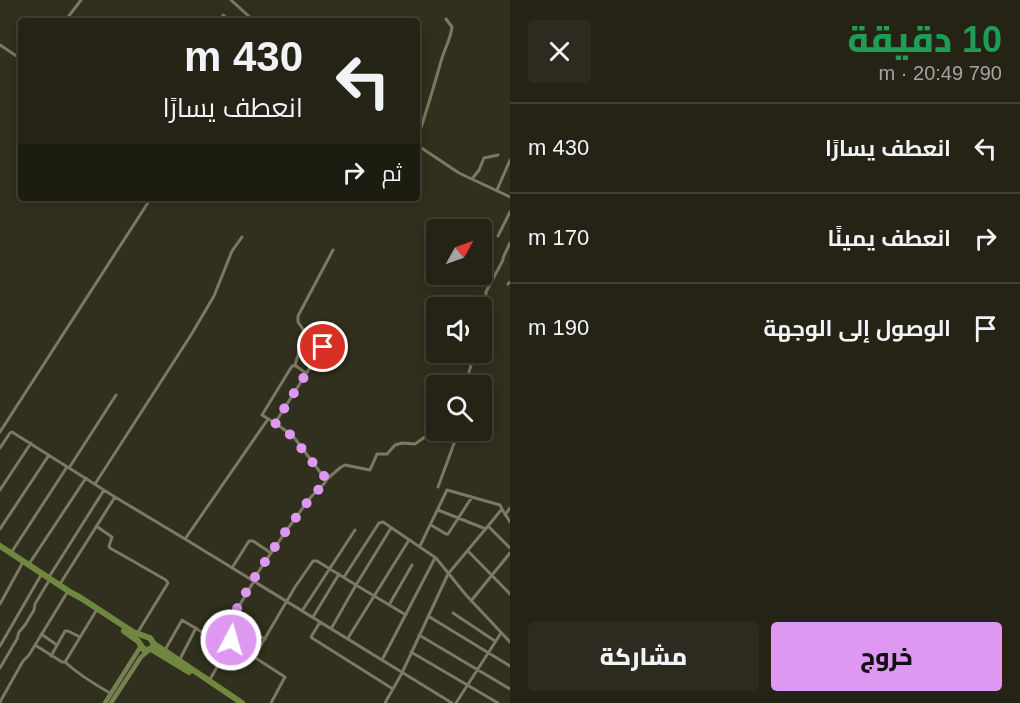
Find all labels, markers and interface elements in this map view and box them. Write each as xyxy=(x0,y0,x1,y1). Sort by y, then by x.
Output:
text: 10 دقيقة xyxy=(847,19,1002,60)
button: close xyxy=(528,20,591,83)
text: 430 m xyxy=(184,33,303,80)
icon: left xyxy=(324,42,402,120)
text: 790 m · 20:49 xyxy=(879,62,1002,84)
text: انعطف يسارًا xyxy=(162,93,303,123)
icon: left xyxy=(969,132,1002,165)
text: 430 m xyxy=(528,135,589,160)
text: انعطف يسارًا xyxy=(825,136,951,161)
icon: right xyxy=(337,156,370,189)
text: ثم xyxy=(382,161,402,186)
north arrow xyxy=(426,219,492,285)
map controls xyxy=(426,219,492,441)
icon: right xyxy=(969,222,1002,255)
text: 170 m xyxy=(528,225,589,250)
text: انعطف يمينًا xyxy=(828,226,951,251)
button: sound xyxy=(426,297,492,363)
icon: arrive xyxy=(969,312,1002,345)
text: 190 m xyxy=(528,315,589,340)
text: الوصول إلى الوجهة xyxy=(764,316,951,341)
pin xyxy=(297,321,348,372)
icon: arrive xyxy=(306,330,339,363)
button: search xyxy=(426,375,492,441)
position arrow xyxy=(199,608,263,672)
button: مشاركة xyxy=(528,622,759,691)
button: خروج xyxy=(771,622,1002,691)

